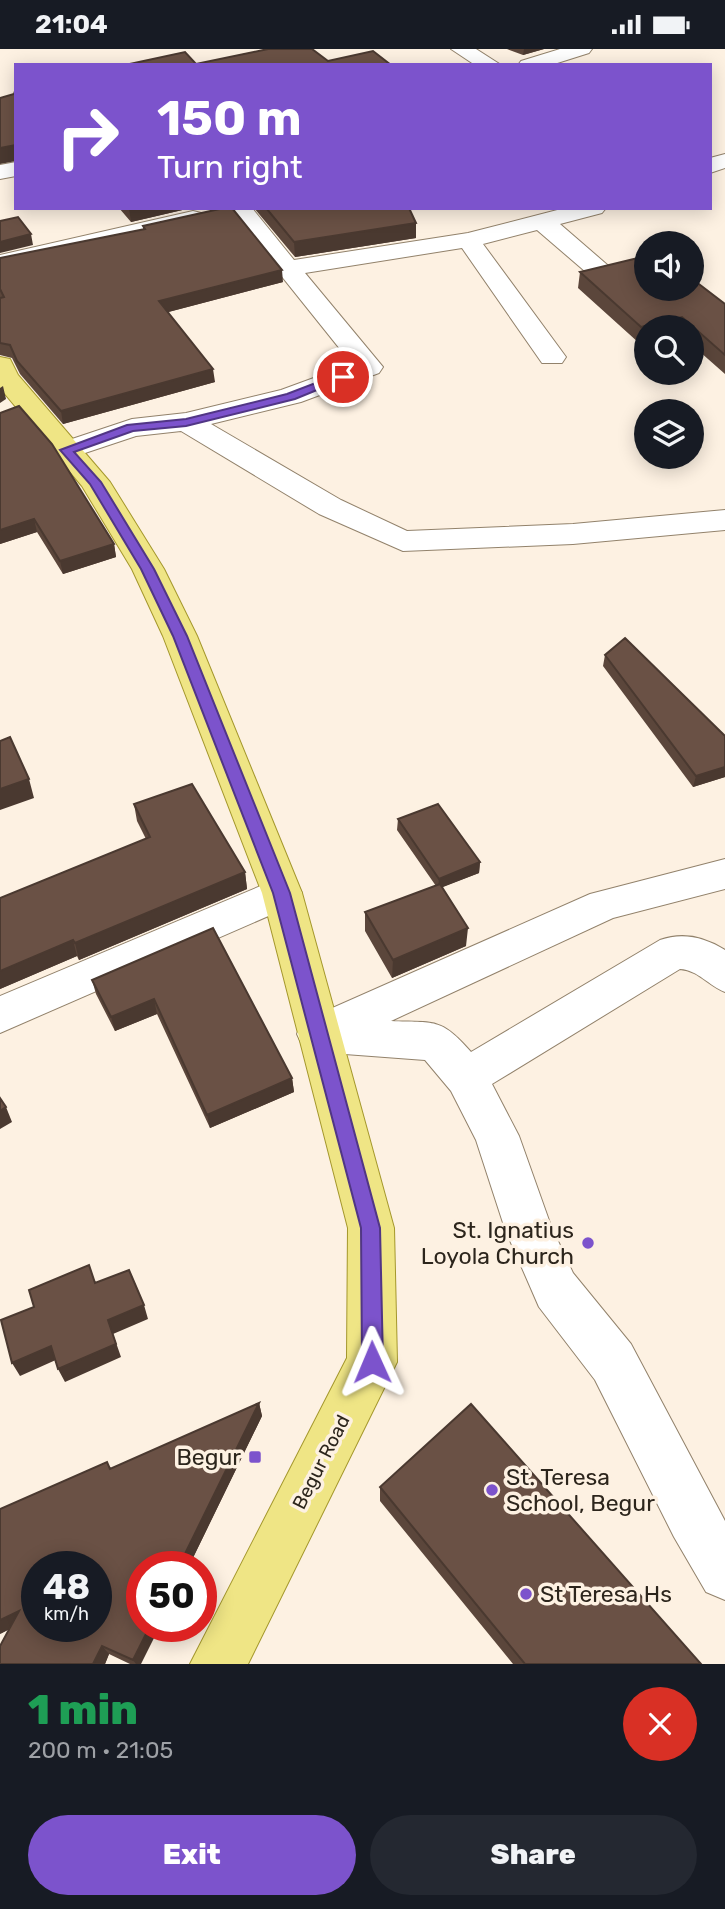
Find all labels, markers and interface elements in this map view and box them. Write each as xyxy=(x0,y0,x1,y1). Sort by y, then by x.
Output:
text: 21:04 xyxy=(35,9,108,40)
text: 150 m xyxy=(157,89,302,147)
icon: right xyxy=(42,91,133,182)
text: Turn right xyxy=(157,148,302,186)
map controls xyxy=(634,231,704,469)
button: sound xyxy=(634,231,704,301)
button: search xyxy=(634,315,704,385)
pin xyxy=(313,347,373,407)
icon: arrive xyxy=(324,358,362,396)
button: layers xyxy=(634,399,704,469)
place label: St. Ignatius Loyola Church xyxy=(421,1216,574,1270)
marker: St. Ignatius Loyola Church xyxy=(580,1235,596,1251)
position arrow xyxy=(335,1325,409,1399)
street label: Begur Road xyxy=(287,1411,355,1513)
place label: Begur xyxy=(176,1443,241,1471)
marker: Begur xyxy=(247,1449,263,1465)
place label: St. Teresa School, Begur xyxy=(506,1463,655,1517)
marker: St. Teresa School, Begur xyxy=(484,1482,500,1498)
speed limit sign: 50 xyxy=(126,1551,217,1642)
text: 48 xyxy=(43,1566,90,1608)
place label: St Teresa Hs xyxy=(540,1580,672,1608)
marker: St Teresa Hs xyxy=(518,1586,534,1602)
text: km/h xyxy=(44,1603,89,1625)
text: 1 min xyxy=(28,1685,138,1735)
button: close xyxy=(623,1687,697,1761)
text: 200 m · 21:05 xyxy=(28,1736,173,1764)
button: Exit xyxy=(28,1815,356,1895)
button: Share xyxy=(370,1815,697,1895)

